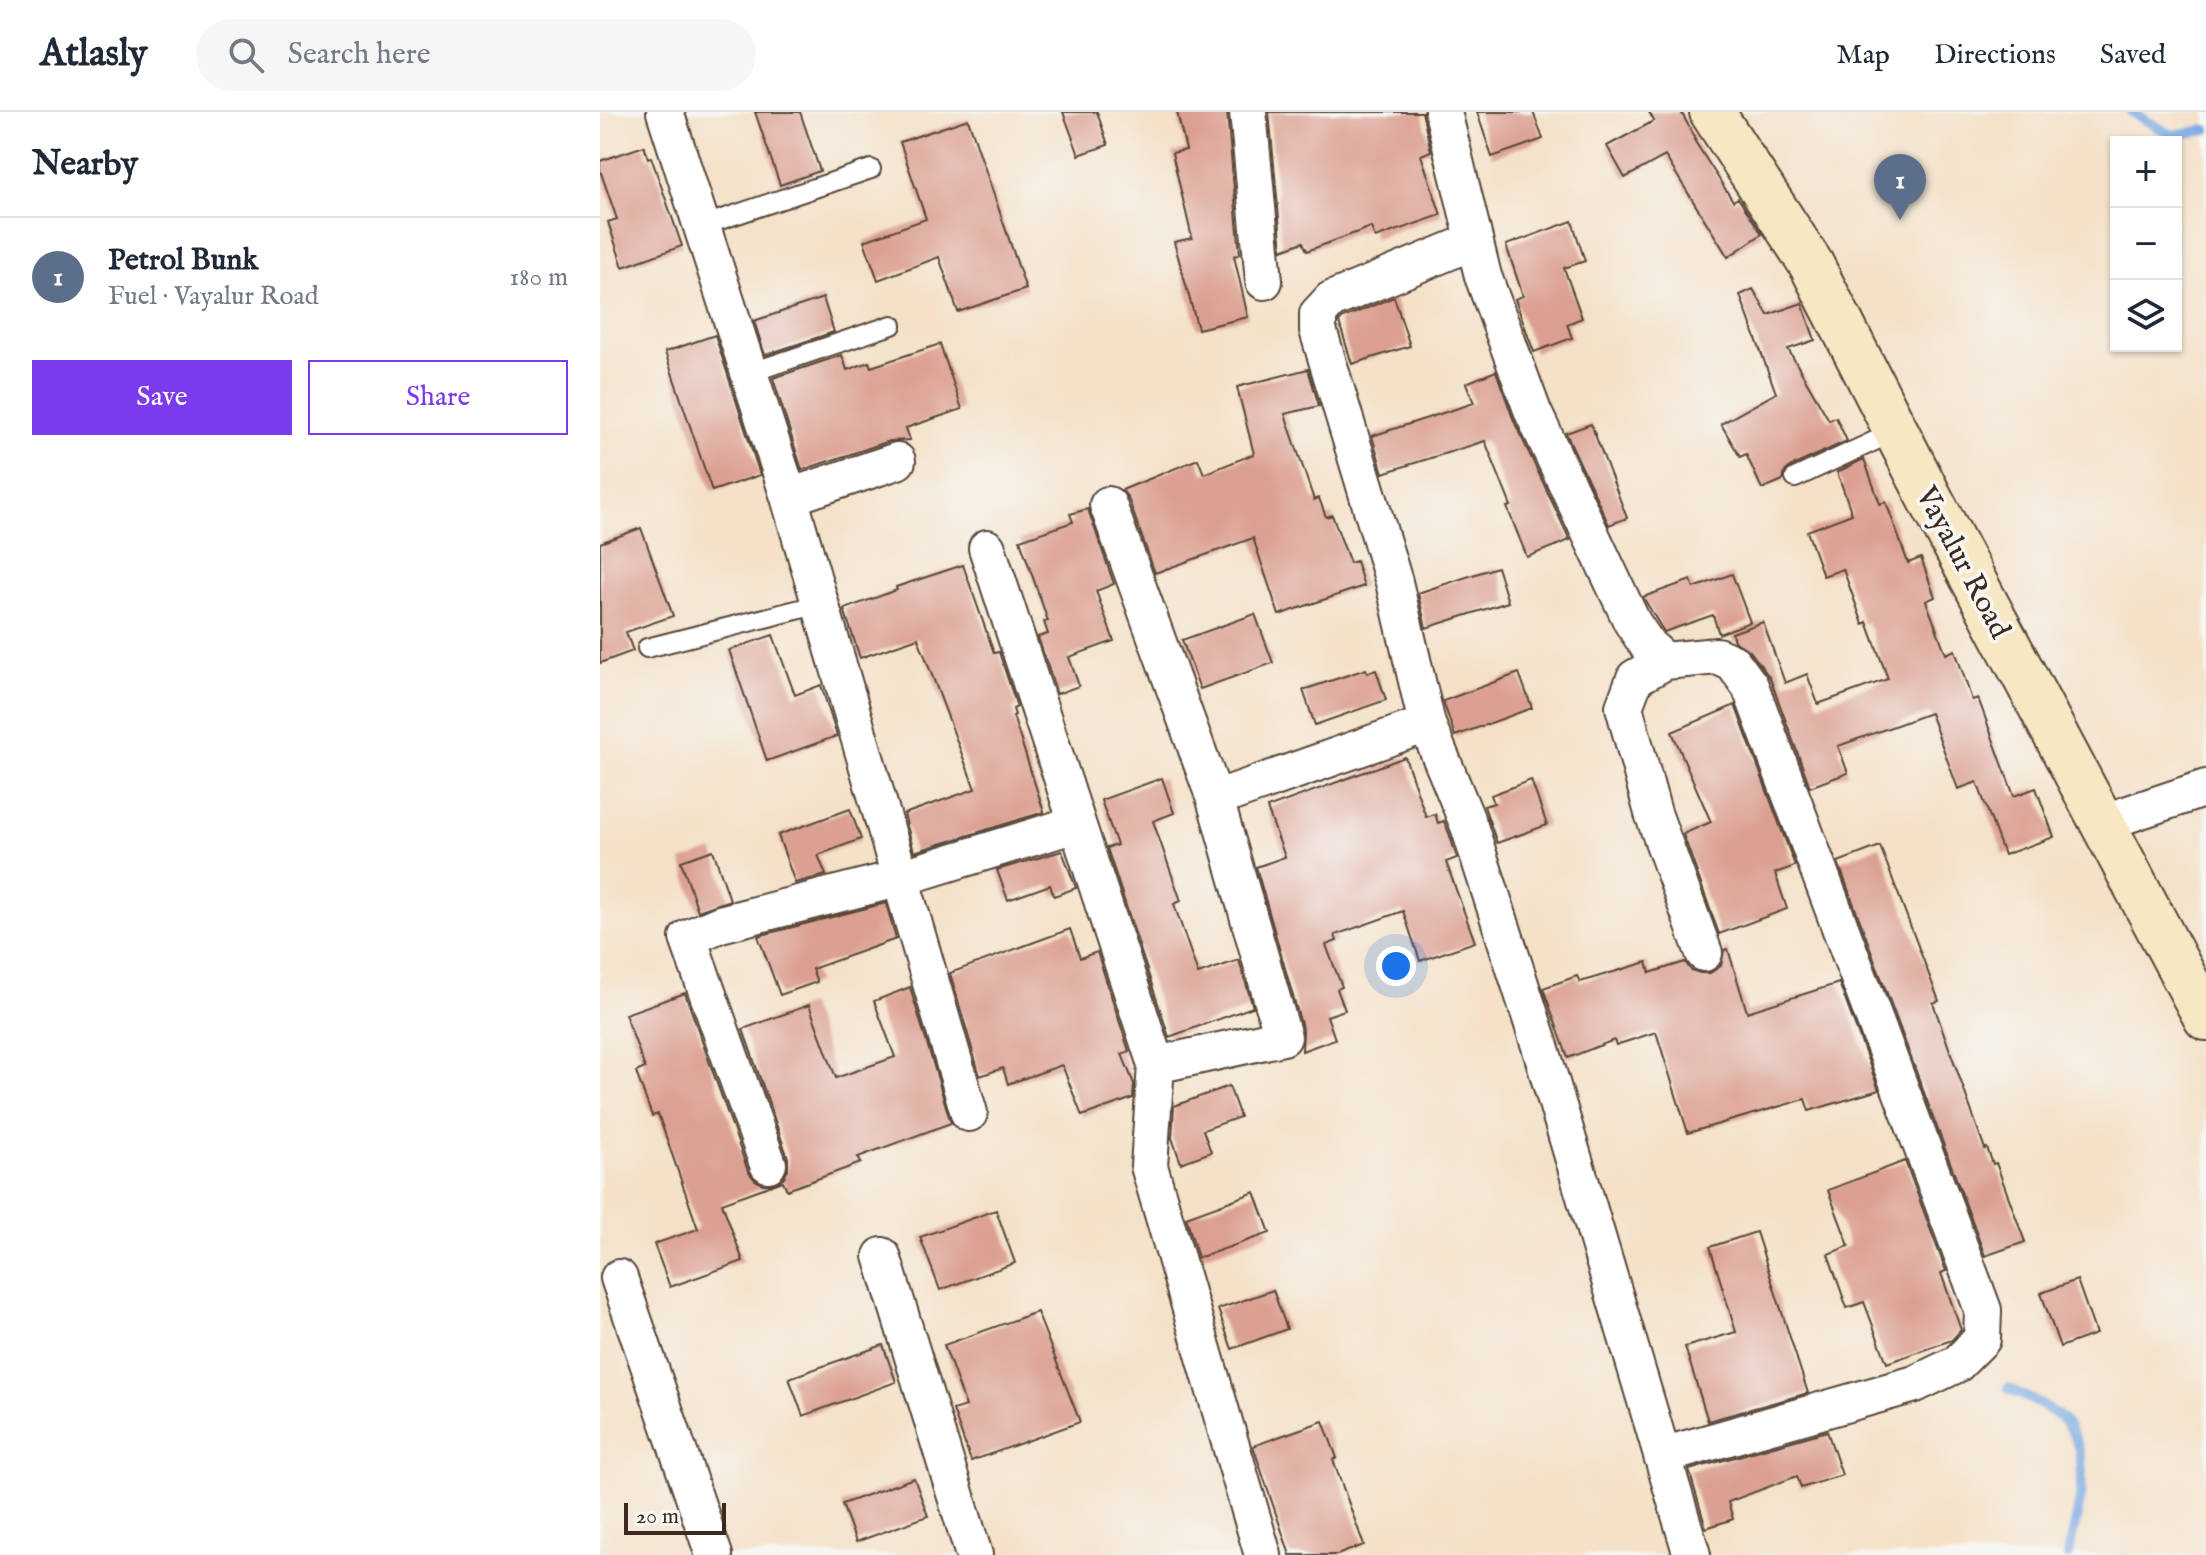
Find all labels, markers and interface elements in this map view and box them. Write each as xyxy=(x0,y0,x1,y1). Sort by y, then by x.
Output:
search box xyxy=(196,19,756,91)
text: Atlasly xyxy=(40,31,148,79)
icon: search xyxy=(224,33,268,77)
text: Search here xyxy=(288,36,431,74)
text: Map xyxy=(1836,38,1890,73)
text: Directions xyxy=(1934,38,2056,73)
text: Saved xyxy=(2100,38,2166,73)
map controls xyxy=(2110,136,2182,352)
button: + xyxy=(2110,136,2182,208)
text: Nearby xyxy=(32,143,138,186)
pin: 1 xyxy=(1874,154,1926,220)
button: − xyxy=(2110,208,2182,280)
text: Petrol Bunk xyxy=(108,242,258,280)
text: 1 xyxy=(53,261,63,294)
text: 180 m xyxy=(510,261,568,294)
text: Fuel · Vayalur Road xyxy=(108,280,319,313)
button: layers xyxy=(2110,280,2182,352)
button: Save xyxy=(32,360,292,435)
button: Share xyxy=(308,360,568,435)
street label: Vayalur Road xyxy=(1906,479,2019,646)
your location xyxy=(1376,946,1416,986)
scale bar xyxy=(624,1499,726,1535)
text: 20 m xyxy=(636,1503,679,1531)

